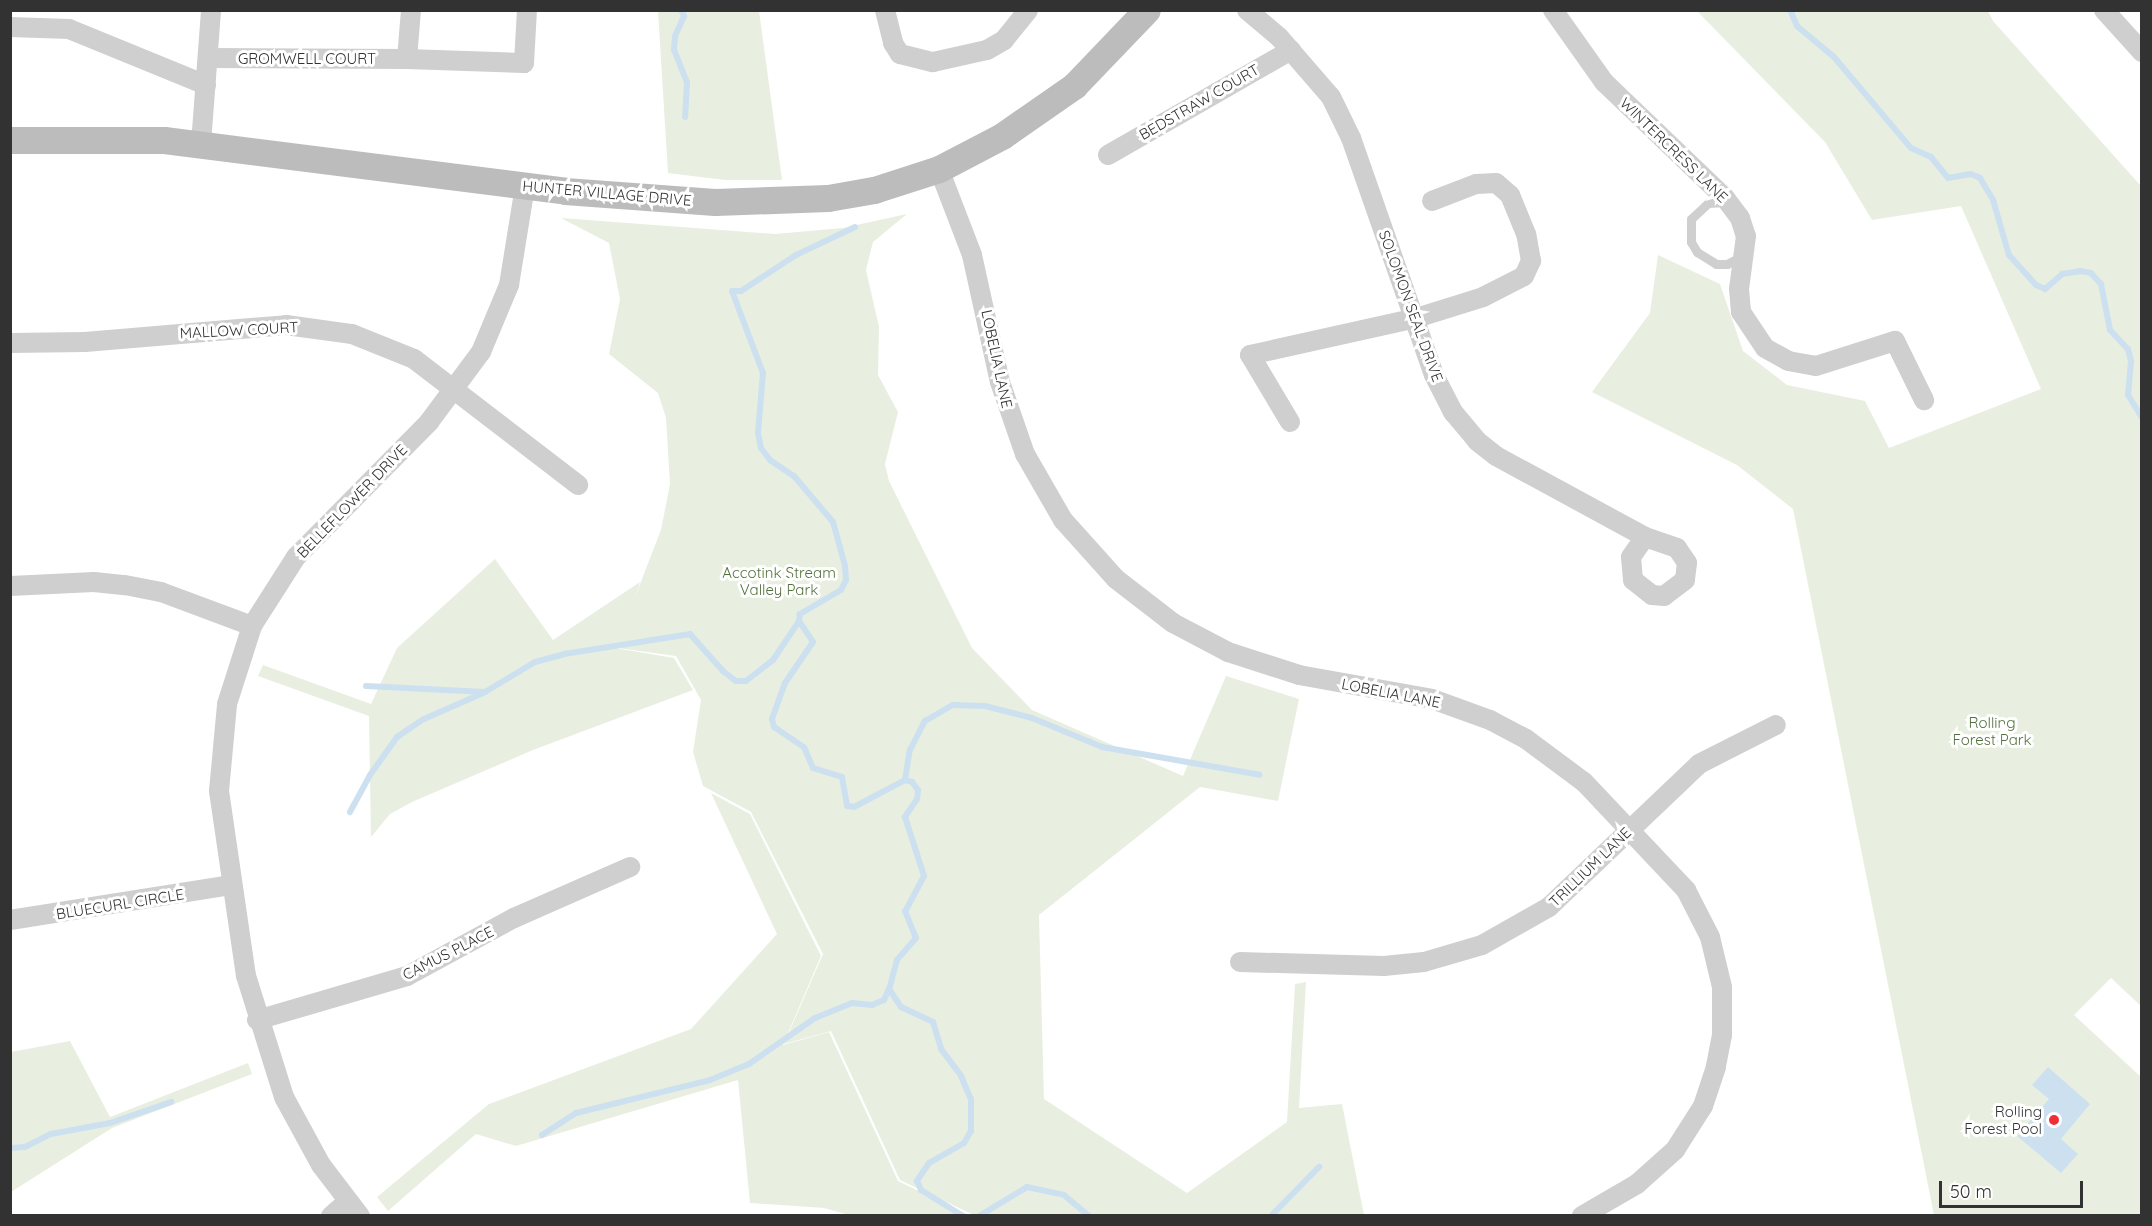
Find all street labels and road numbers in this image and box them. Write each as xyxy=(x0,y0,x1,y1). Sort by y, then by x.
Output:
street label: GROMWELL COURT xyxy=(238,50,376,68)
street label: BEDSTRAW COURT xyxy=(1136,60,1262,144)
street label: WINTERCRESS LANE xyxy=(1616,94,1732,206)
street label: HUNTER VILLAGE DRIVE xyxy=(522,177,692,209)
street label: SOLOMON SEAL DRIVE xyxy=(1375,228,1447,384)
street label: LOBELIA LANE xyxy=(978,308,1016,410)
street label: MALLOW COURT xyxy=(179,318,299,342)
street label: BELLEFLOWER DRIVE xyxy=(293,441,411,561)
street label: LOBELIA LANE xyxy=(1340,675,1442,711)
street label: TRILLIUM LANE xyxy=(1545,823,1635,911)
street label: BLUECURL CIRCLE xyxy=(55,885,185,923)
street label: CAMUS PLACE xyxy=(399,922,497,984)

